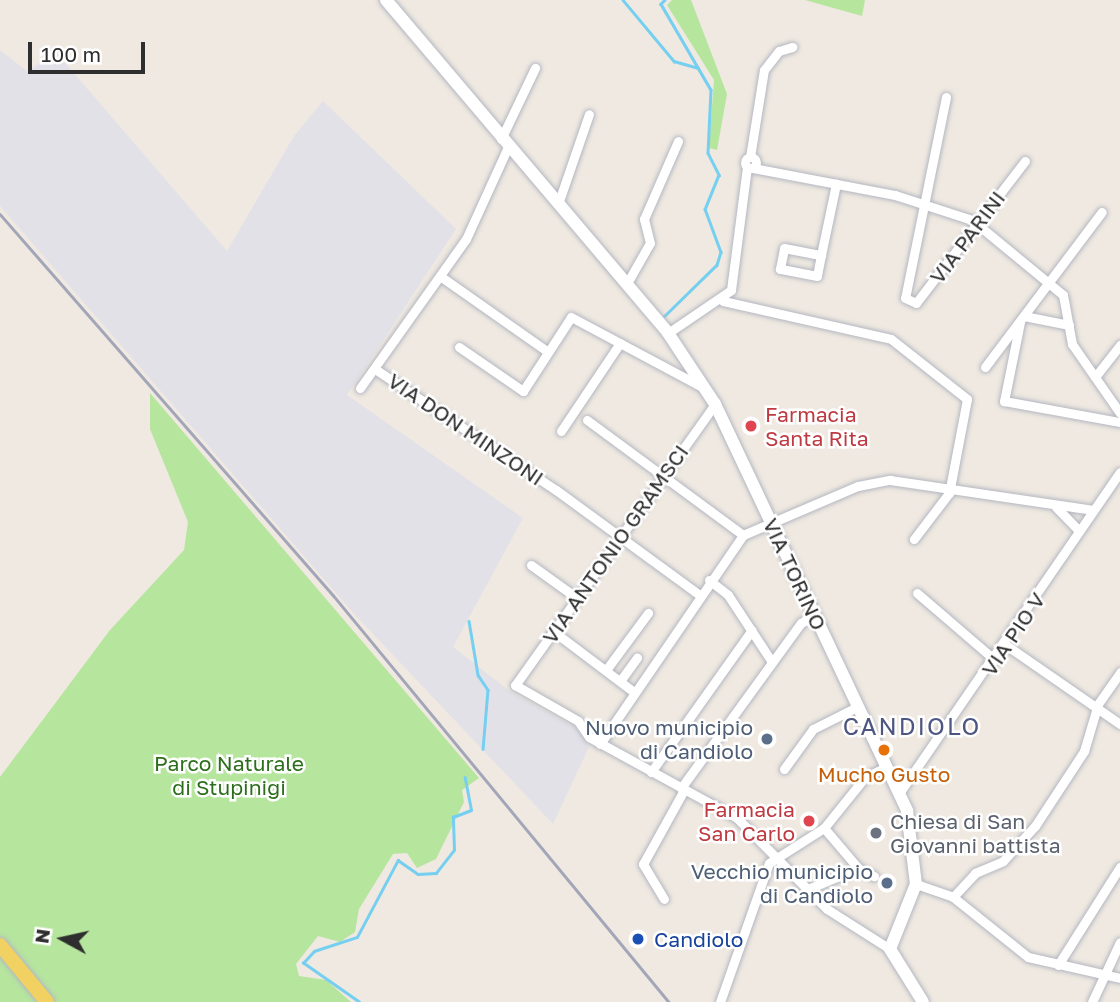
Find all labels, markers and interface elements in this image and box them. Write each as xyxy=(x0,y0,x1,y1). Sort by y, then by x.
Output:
scale bar xyxy=(32,28,149,72)
text: 100 m xyxy=(41,41,101,67)
street label: VIA PARINI xyxy=(924,186,1010,288)
street label: VIA DON MINZONI xyxy=(383,368,549,490)
place label: Farmacia Santa Rita xyxy=(765,401,869,451)
marker: Farmacia Santa Rita xyxy=(743,418,759,434)
street label: VIA ANTONIO GRAMSCI xyxy=(537,440,693,648)
street label: VIA TORINO xyxy=(758,514,832,634)
street label: VIA PIO V xyxy=(976,587,1050,681)
district label: CANDIOLO xyxy=(844,712,980,740)
place label: Nuovo municipio di Candiolo xyxy=(585,714,753,764)
marker: Nuovo municipio di Candiolo xyxy=(759,731,775,747)
marker: Mucho Gusto xyxy=(876,742,892,758)
park label: Parco Naturale di Stupinigi xyxy=(154,750,304,800)
place label: Mucho Gusto xyxy=(818,761,950,787)
place label: Farmacia San Carlo xyxy=(698,796,795,846)
place label: Chiesa di San Giovanni battista xyxy=(890,808,1060,858)
marker: Farmacia San Carlo xyxy=(801,813,817,829)
marker: Chiesa di San Giovanni battista xyxy=(868,825,884,841)
place label: Vecchio municipio di Candiolo xyxy=(691,858,873,908)
marker: Vecchio municipio di Candiolo xyxy=(879,875,895,891)
north arrow xyxy=(28,904,98,974)
place label: Candiolo xyxy=(654,926,743,952)
text: N xyxy=(29,927,54,945)
marker: Candiolo xyxy=(628,929,648,949)

